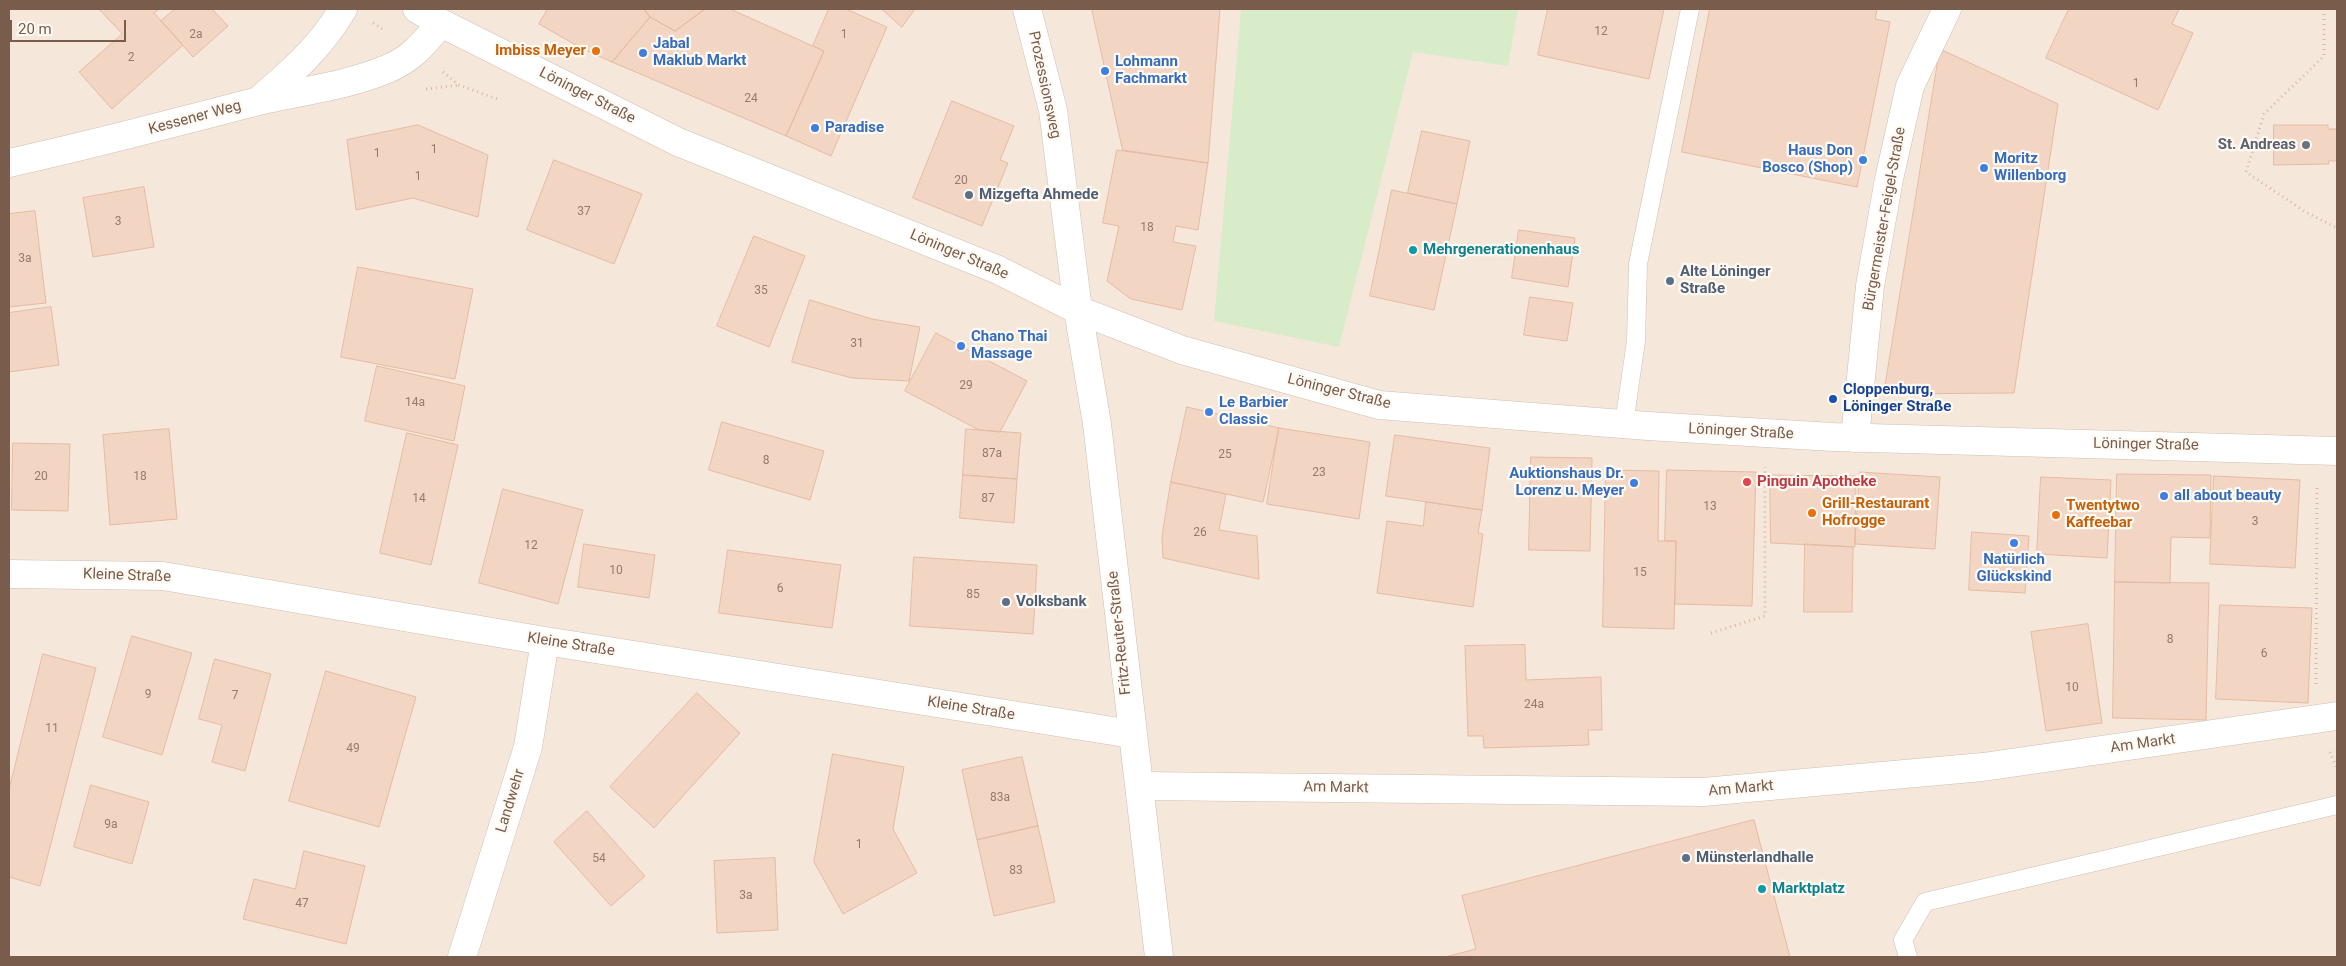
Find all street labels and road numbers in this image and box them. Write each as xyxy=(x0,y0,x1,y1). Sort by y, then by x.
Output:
street label: Prozessionsweg xyxy=(1024,30,1064,140)
street label: Löninger Straße xyxy=(536,64,638,128)
street label: Kessener Weg xyxy=(147,97,243,139)
street label: Bürgermeister-Feigel-Straße xyxy=(1860,126,1910,312)
street label: Löninger Straße xyxy=(907,226,1011,284)
street label: Löninger Straße xyxy=(1286,370,1392,414)
street label: Löninger Straße xyxy=(1688,420,1794,444)
street label: Löninger Straße xyxy=(2093,435,2199,455)
street label: Kleine Straße xyxy=(83,565,171,587)
street label: Fritz-Reuter-Straße xyxy=(1105,570,1135,696)
street label: Kleine Straße xyxy=(526,629,616,661)
street label: Kleine Straße xyxy=(926,693,1016,725)
street label: Am Markt xyxy=(2109,731,2177,757)
street label: Landwehr xyxy=(493,767,529,835)
street label: Am Markt xyxy=(1708,777,1774,801)
street label: Am Markt xyxy=(1303,778,1369,798)

